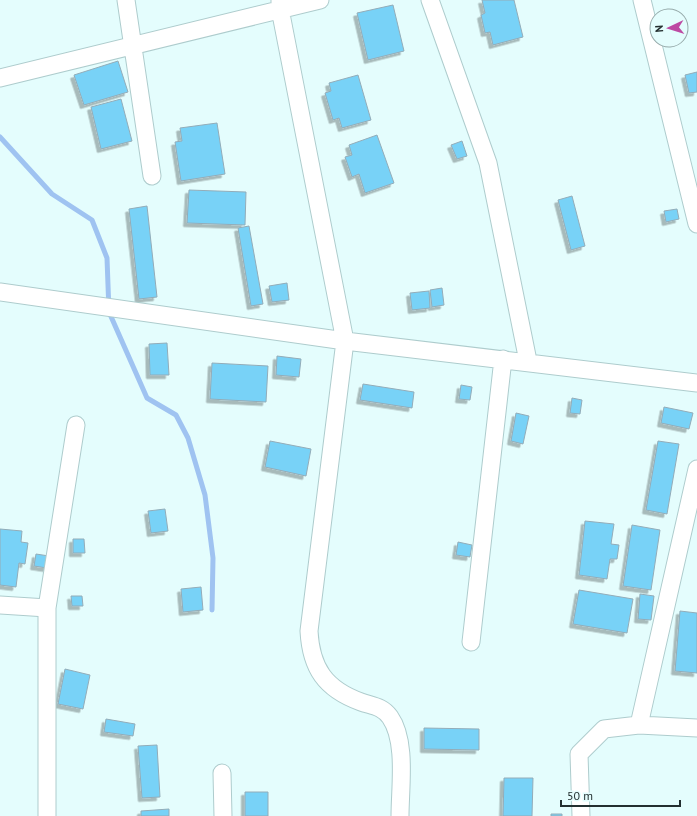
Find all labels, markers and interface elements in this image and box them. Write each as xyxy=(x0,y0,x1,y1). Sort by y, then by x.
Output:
north arrow xyxy=(649,8,689,48)
text: N xyxy=(652,25,666,33)
scale bar xyxy=(561,782,680,808)
text: 50 m xyxy=(567,788,593,803)

